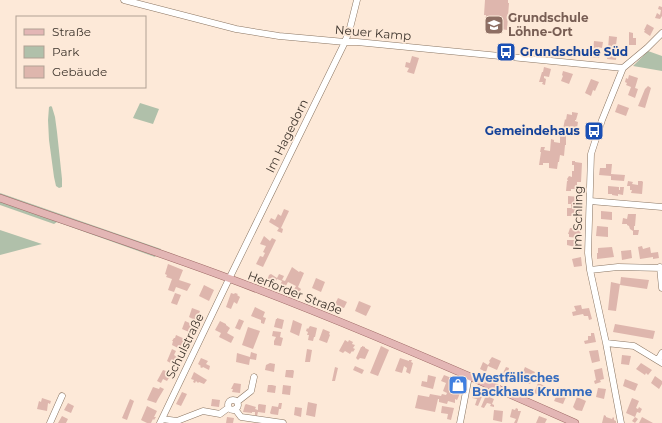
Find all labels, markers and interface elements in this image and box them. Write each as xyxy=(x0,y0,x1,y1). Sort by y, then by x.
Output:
place label: Grundschule Löhne-Ort xyxy=(508,10,589,39)
school or university icon: Grundschule Löhne-Ort xyxy=(483,14,505,36)
legend xyxy=(16,16,146,88)
street label: Neuer Kamp xyxy=(334,22,412,43)
text: Straße xyxy=(52,24,91,39)
bus stop icon: Grundschule Süd xyxy=(495,41,517,63)
text: Park xyxy=(52,44,80,59)
place label: Grundschule Süd xyxy=(520,44,628,59)
text: Gebäude xyxy=(52,64,107,79)
street label: Im Hagedorn xyxy=(262,96,311,175)
bus stop icon: Gemeindehaus xyxy=(583,120,605,142)
place label: Gemeindehaus xyxy=(485,123,581,138)
street label: Im Schling xyxy=(569,186,586,250)
street label: Herforder Straße xyxy=(246,268,345,317)
street label: Schulstraße xyxy=(162,311,207,381)
place label: Westfälisches Backhaus Krumme xyxy=(472,370,593,399)
shop icon: Westfälisches Backhaus Krumme xyxy=(447,374,469,396)

